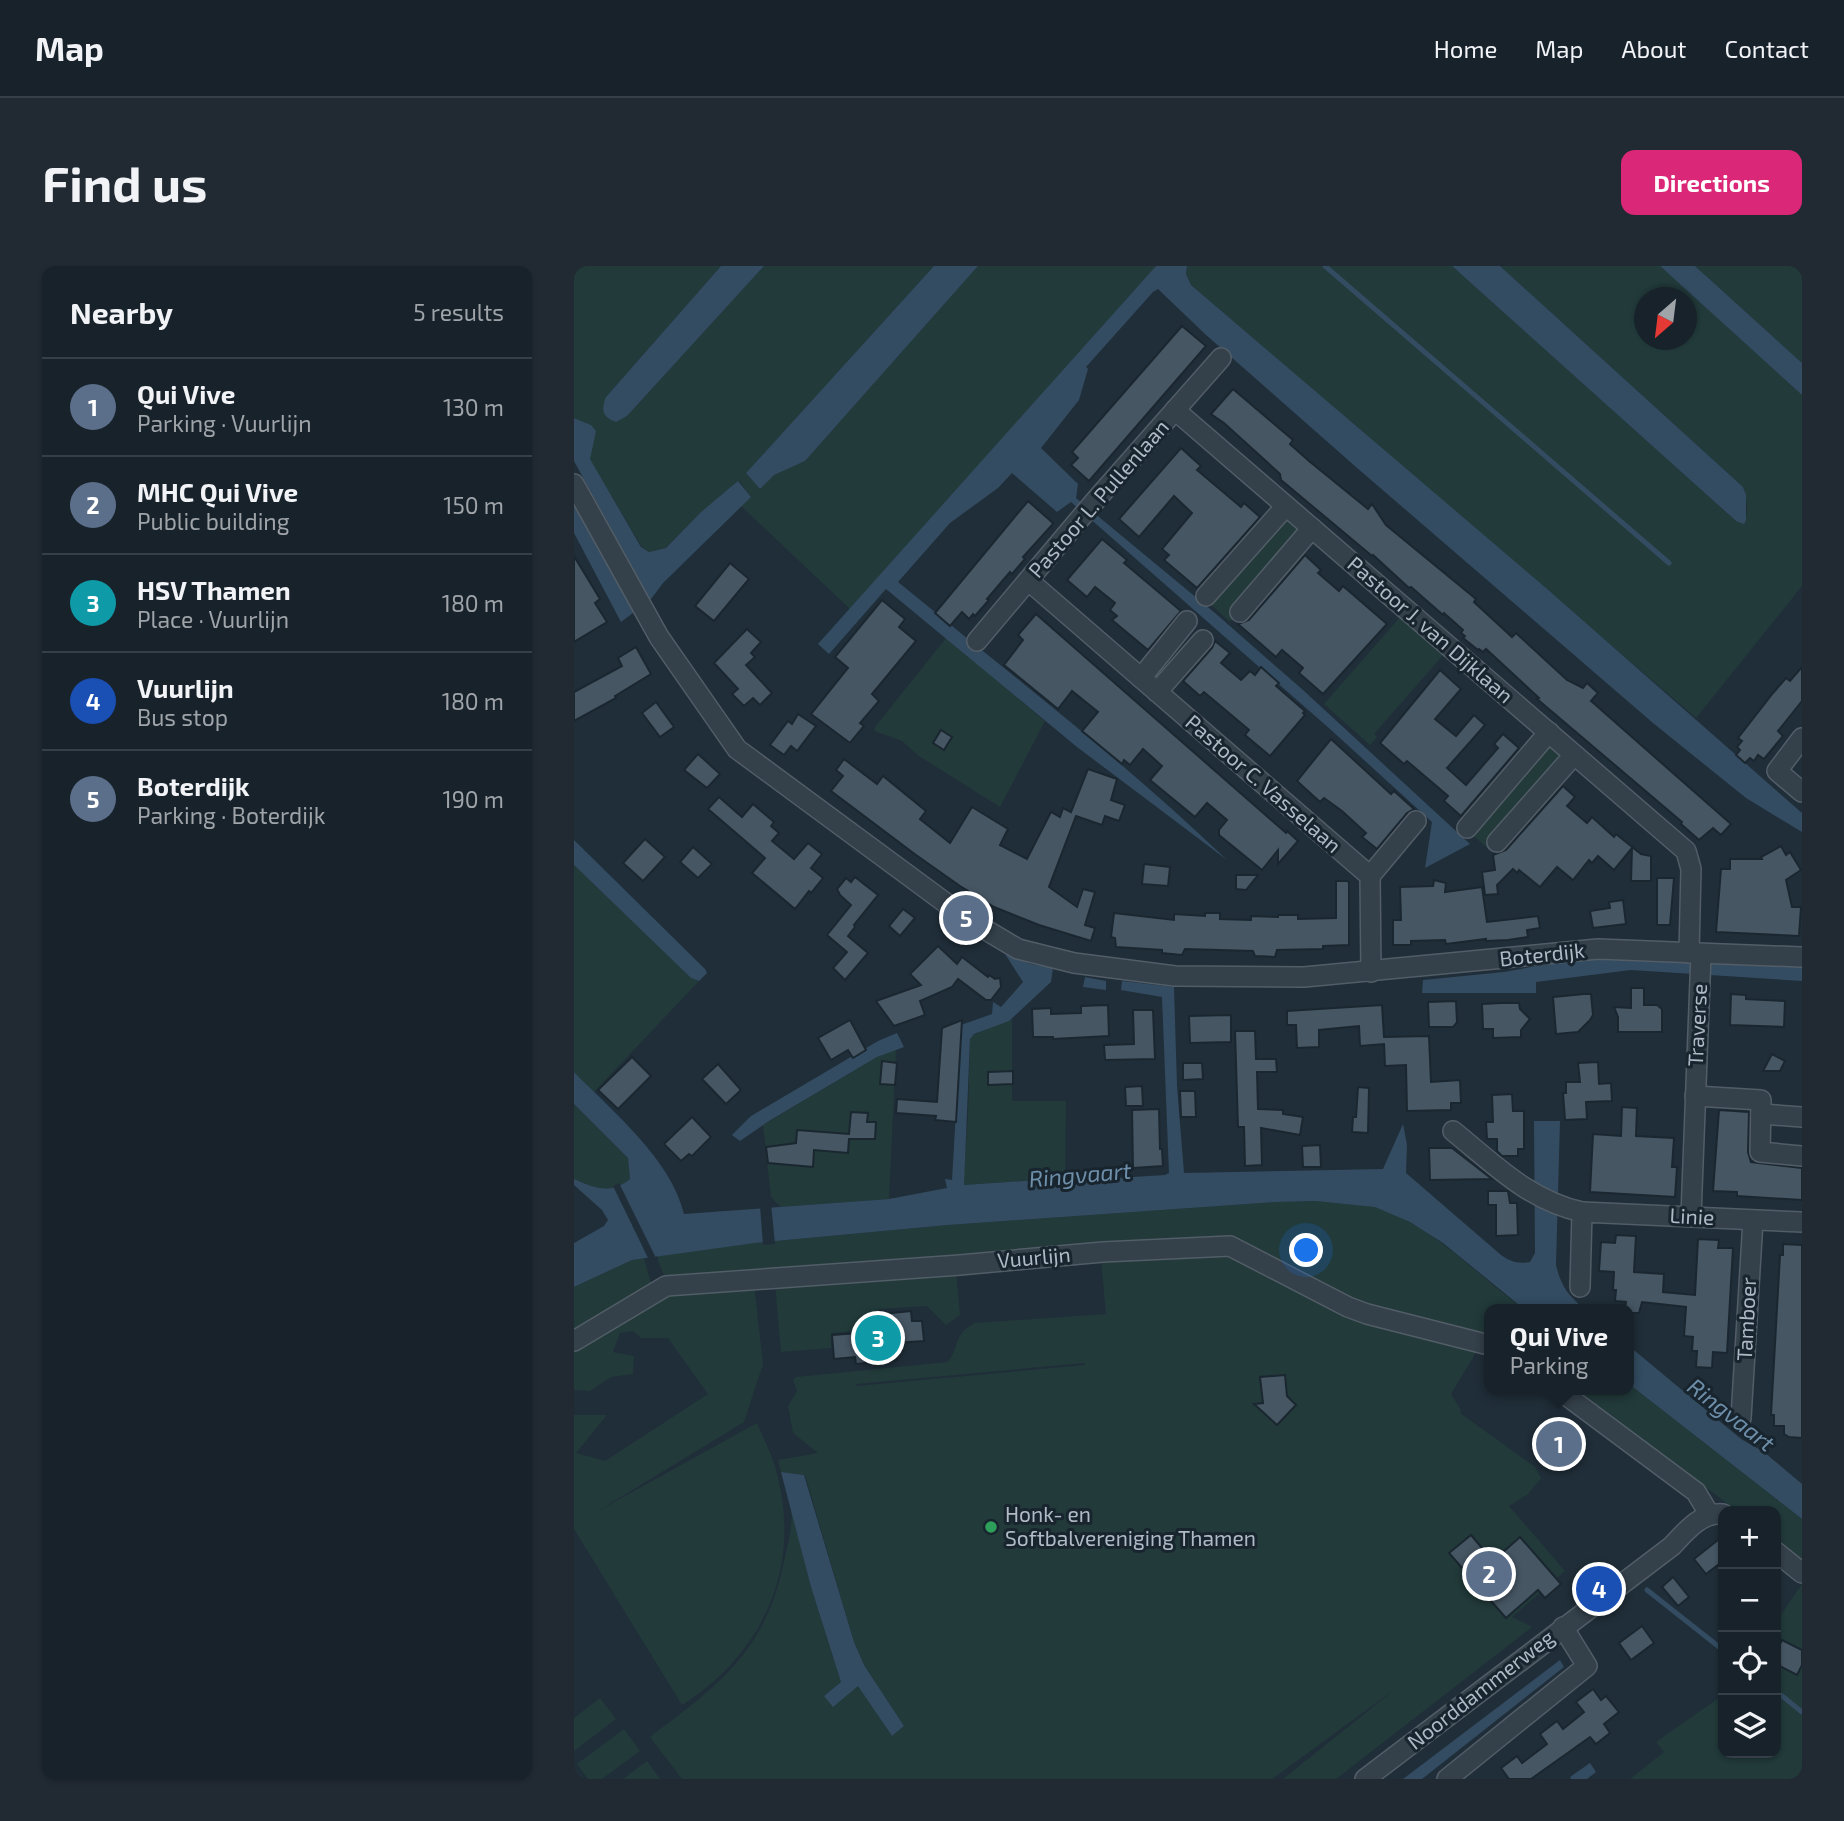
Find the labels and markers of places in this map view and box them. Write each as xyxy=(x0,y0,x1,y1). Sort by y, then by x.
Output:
pin: 5 xyxy=(943,892,989,944)
pin: 3 xyxy=(855,1312,901,1364)
pin: 1 xyxy=(1536,1418,1582,1470)
place label: Honk- en Softbalvereniging Thamen xyxy=(1005,1501,1256,1550)
marker: Honk- en Softbalvereniging Thamen xyxy=(983,1519,999,1535)
pin: 2 xyxy=(1466,1548,1512,1600)
pin: 4 xyxy=(1576,1563,1622,1615)

